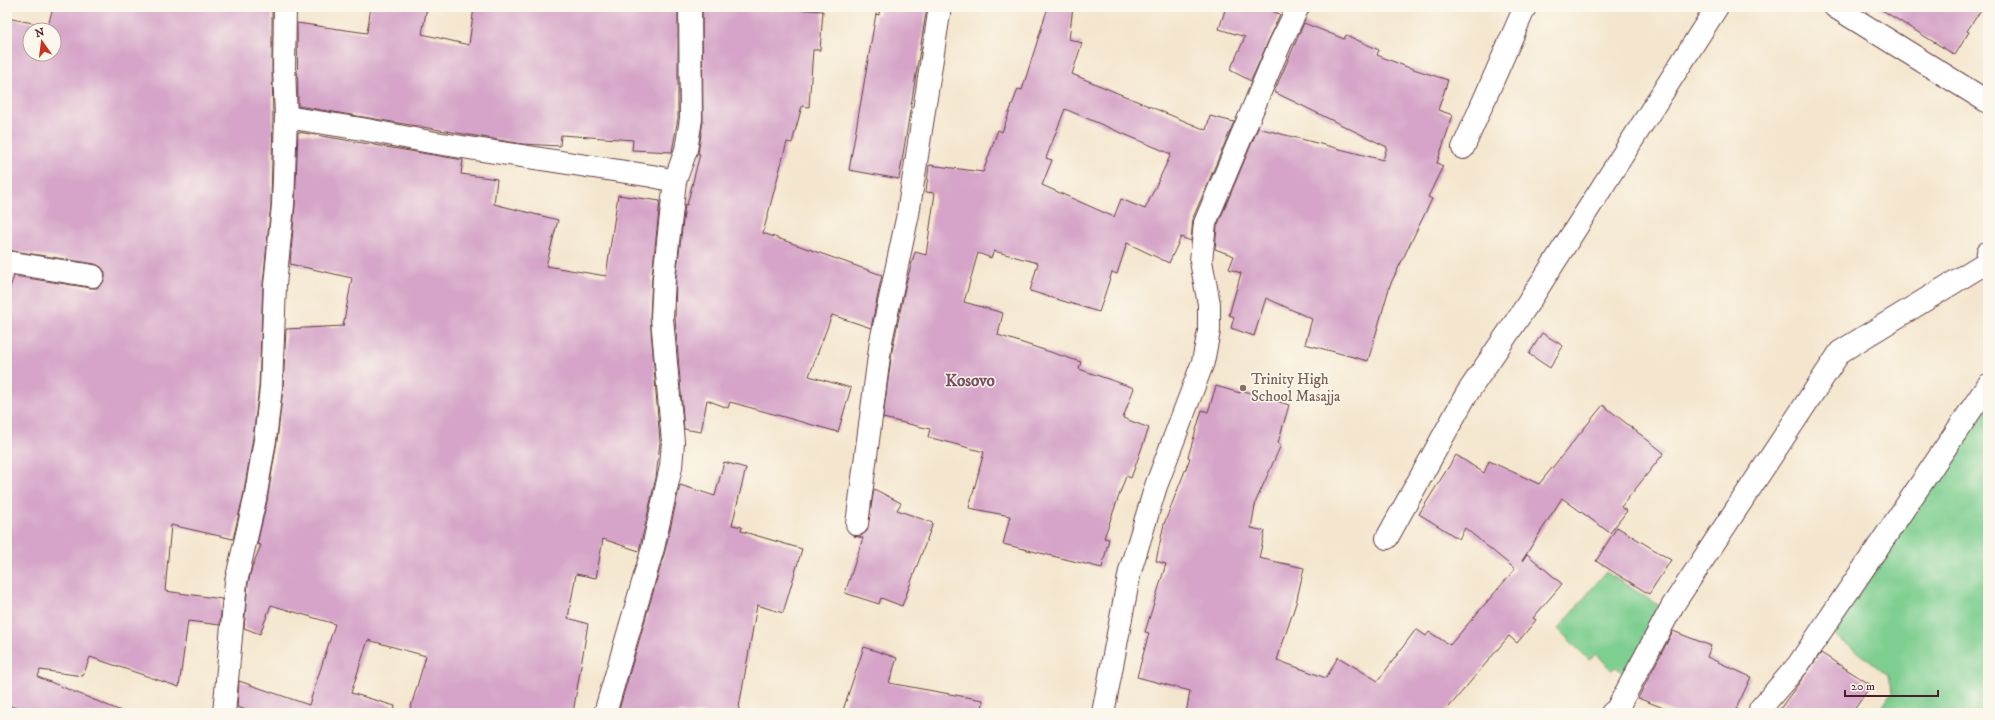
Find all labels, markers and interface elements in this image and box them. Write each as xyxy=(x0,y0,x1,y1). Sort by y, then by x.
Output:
north arrow xyxy=(22,22,62,62)
text: N xyxy=(34,25,46,41)
district label: Kosovo xyxy=(945,370,995,392)
place label: Trinity High School Masajja xyxy=(1251,370,1341,406)
marker: Trinity High School Masajja xyxy=(1238,383,1248,393)
scale bar xyxy=(1845,672,1938,698)
text: 20 m xyxy=(1851,679,1875,694)

